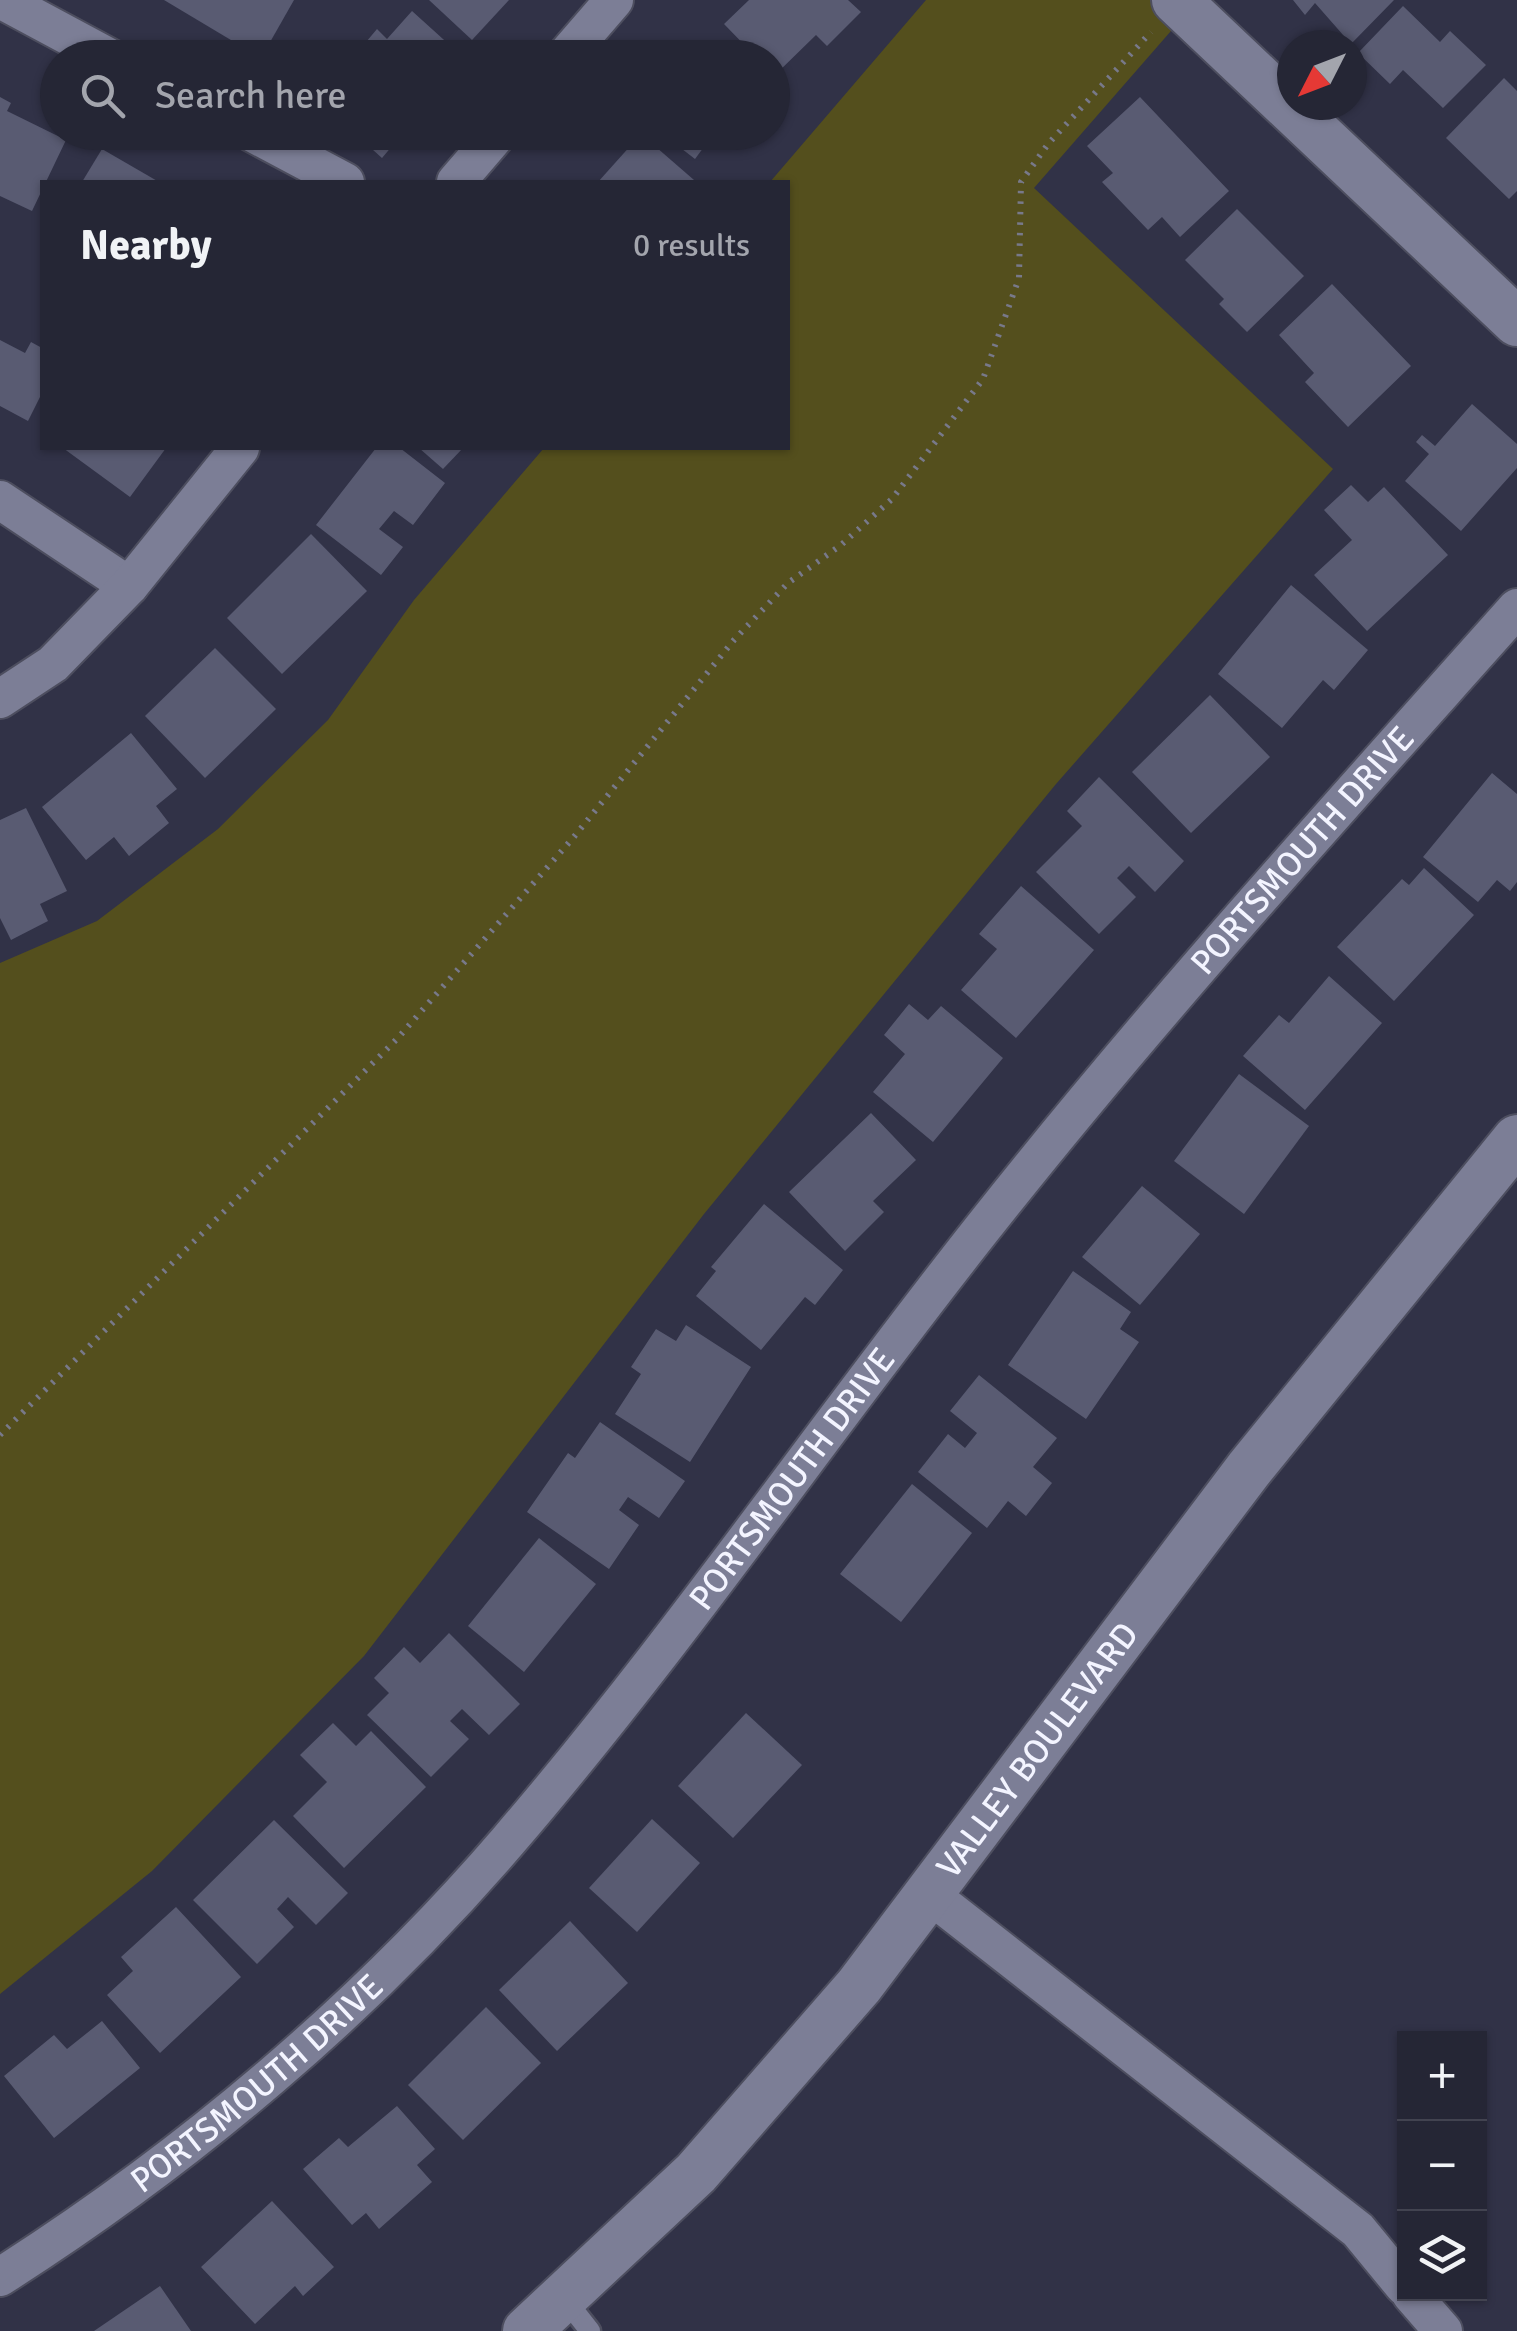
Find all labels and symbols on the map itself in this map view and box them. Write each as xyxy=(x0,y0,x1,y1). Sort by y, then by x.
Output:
north arrow xyxy=(1277,30,1367,120)
street label: PORTSMOUTH DRIVE xyxy=(1181,717,1423,983)
street label: PORTSMOUTH DRIVE xyxy=(679,1339,904,1619)
street label: VALLEY BOULEVARD xyxy=(927,1614,1147,1886)
street label: PORTSMOUTH DRIVE xyxy=(122,1965,392,2202)

